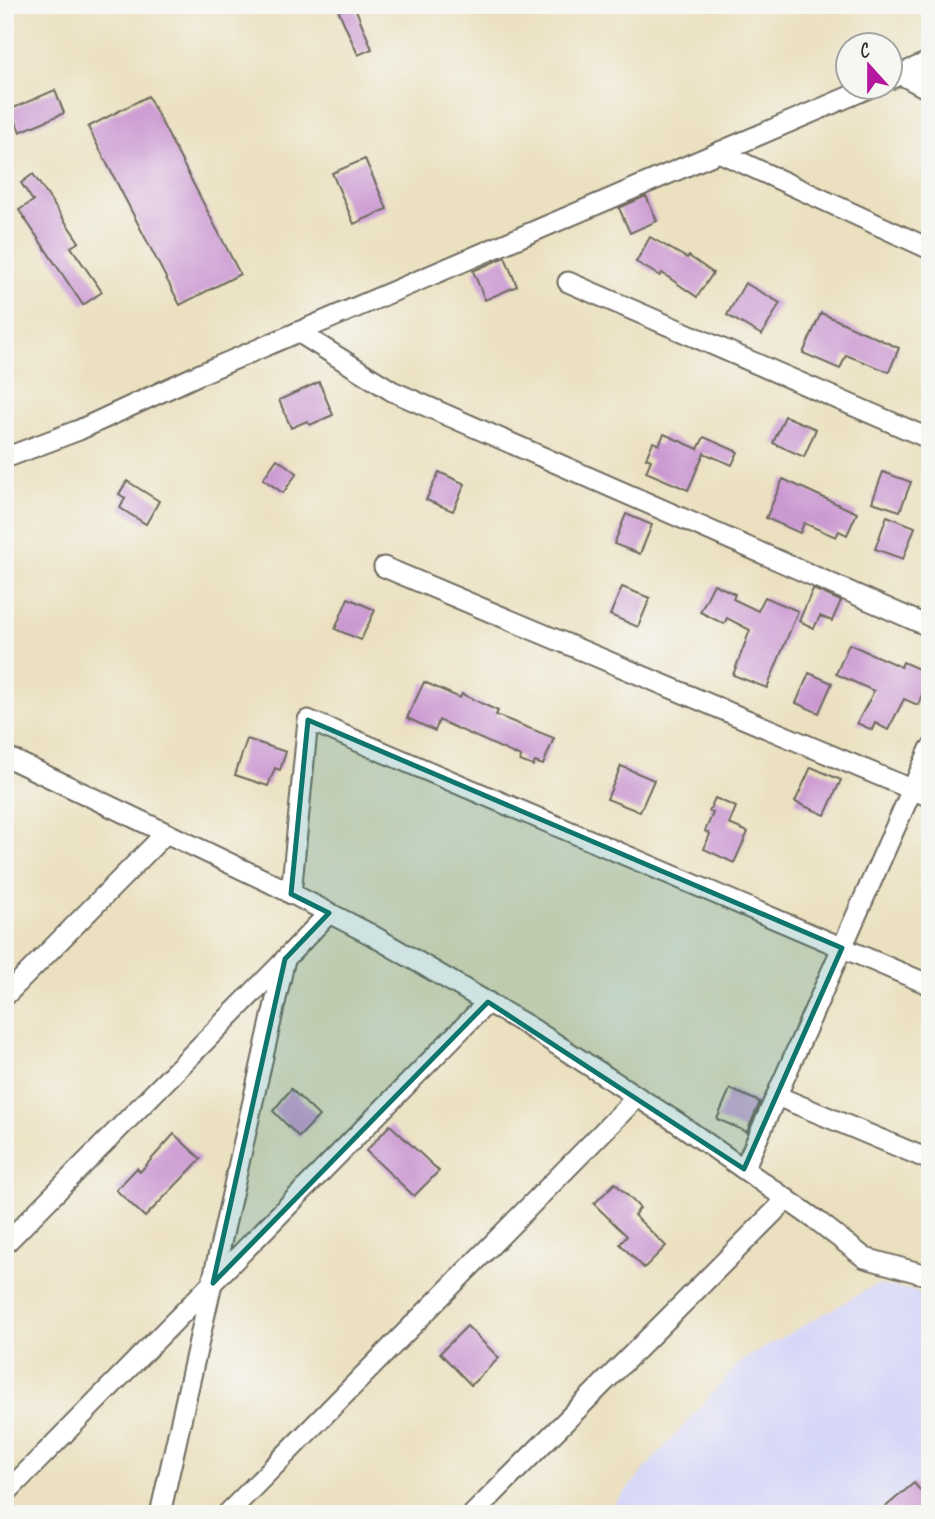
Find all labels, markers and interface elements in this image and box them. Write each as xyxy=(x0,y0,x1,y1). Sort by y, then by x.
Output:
north arrow xyxy=(834,32,904,102)
text: С xyxy=(855,37,874,64)

